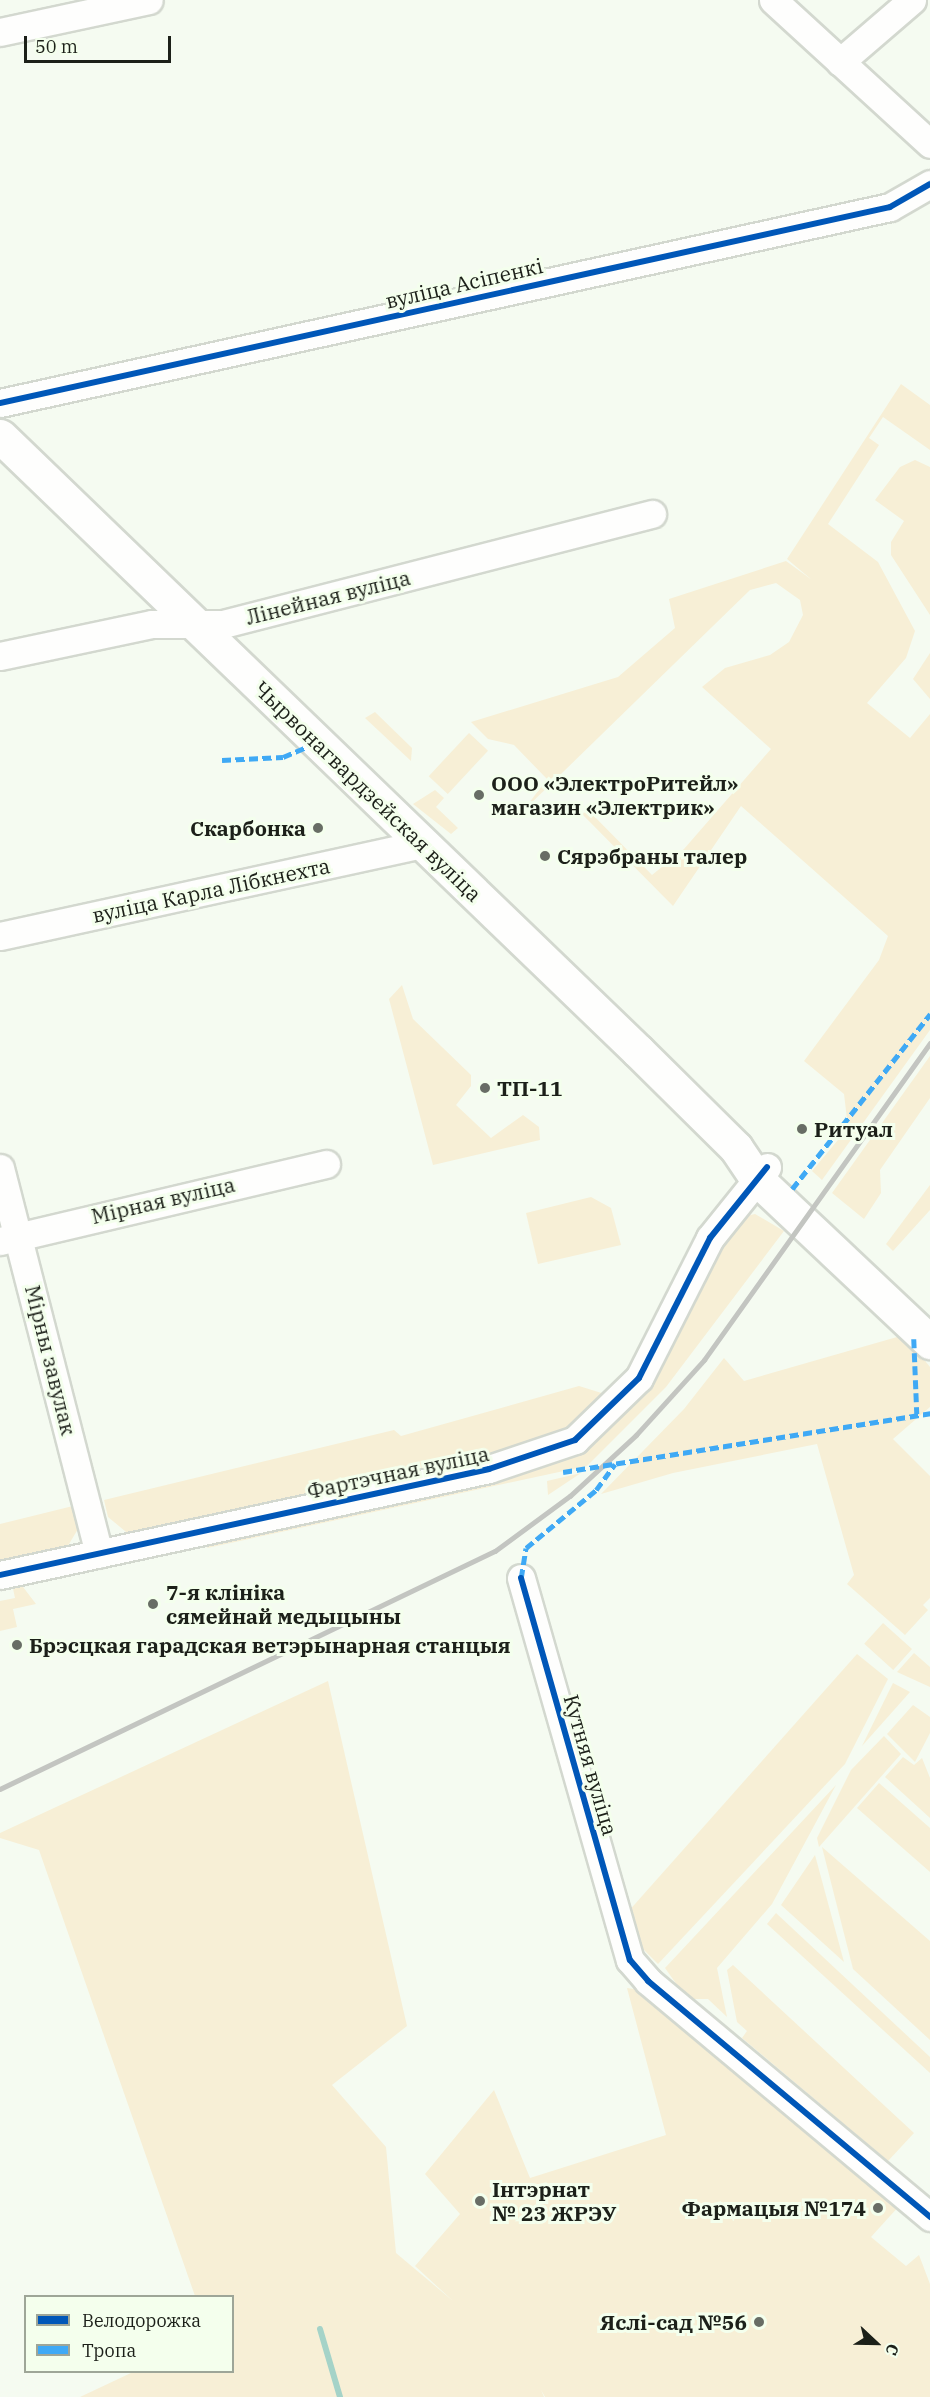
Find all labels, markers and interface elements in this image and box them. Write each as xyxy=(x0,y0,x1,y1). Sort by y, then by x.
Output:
scale bar xyxy=(27,24,174,62)
text: 50 m xyxy=(35,35,78,58)
street label: вуліца Асіпенкі xyxy=(383,253,545,313)
street label: Лінейная вуліца xyxy=(243,564,413,630)
street label: Чырвонагвардзейская вуліца xyxy=(249,676,487,906)
place label: ООО «ЭлектроРитейл» магазин «Электрик» xyxy=(491,770,738,820)
marker: ООО «ЭлектроРитейл» магазин «Электрик» xyxy=(472,788,486,802)
place label: Скарбонка xyxy=(190,815,306,841)
marker: Скарбонка xyxy=(311,821,325,835)
place label: Сярэбраны талер xyxy=(557,843,747,869)
marker: Сярэбраны талер xyxy=(538,849,552,863)
street label: вуліца Карла Лібкнехта xyxy=(90,852,332,928)
place label: ТП-11 xyxy=(497,1075,563,1101)
marker: ТП-11 xyxy=(478,1081,492,1095)
place label: Ритуал xyxy=(814,1116,893,1142)
marker: Ритуал xyxy=(795,1122,809,1136)
street label: Мірная вуліца xyxy=(89,1171,237,1229)
street label: Мірны завулак xyxy=(20,1282,82,1438)
street label: Фартэчная вуліца xyxy=(305,1440,491,1504)
place label: 7-я клініка сямейнай медыцыны xyxy=(166,1579,401,1629)
marker: 7-я клініка сямейнай медыцыны xyxy=(144,1595,162,1613)
place label: Брэсцкая гарадская ветэрынарная станцыя xyxy=(29,1632,511,1658)
marker: Брэсцкая гарадская ветэрынарная станцыя xyxy=(10,1638,24,1652)
street label: Кутняя вуліца xyxy=(559,1692,623,1838)
place label: Інтэрнат № 23 ЖРЭУ xyxy=(492,2176,616,2226)
marker: Інтэрнат № 23 ЖРЭУ xyxy=(473,2194,487,2208)
place label: Фармацыя №174 xyxy=(681,2195,866,2221)
marker: Фармацыя №174 xyxy=(871,2201,885,2215)
legend xyxy=(24,2295,234,2373)
text: Велодорожка xyxy=(82,2309,201,2332)
place label: Яслі-сад №56 xyxy=(600,2309,747,2335)
north arrow xyxy=(846,2313,906,2373)
marker: Яслі-сад №56 xyxy=(752,2315,766,2329)
text: Тропа xyxy=(82,2339,136,2362)
text: С xyxy=(881,2341,904,2358)

